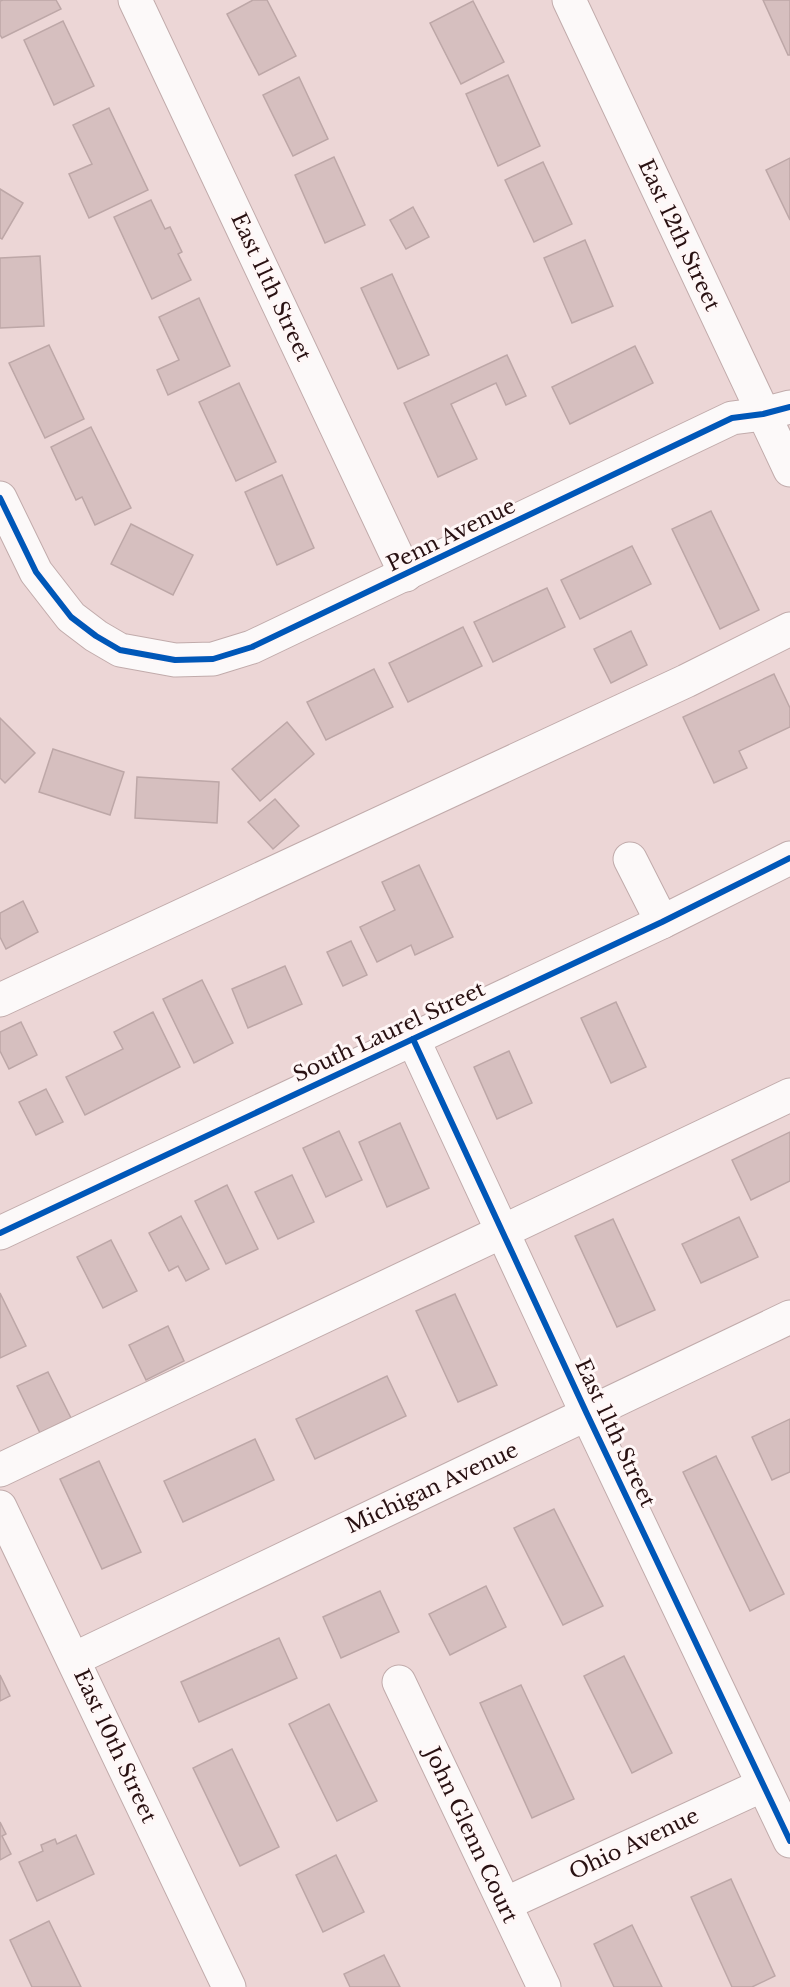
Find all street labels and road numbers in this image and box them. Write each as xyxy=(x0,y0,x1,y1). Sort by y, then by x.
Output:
street label: East 12th Street xyxy=(633,155,726,315)
street label: East 11th Street xyxy=(225,209,317,365)
street label: Penn Avenue xyxy=(382,493,520,577)
street label: South Laurel Street xyxy=(289,976,489,1088)
street label: East 11th Street xyxy=(569,1355,661,1511)
street label: Michigan Avenue xyxy=(342,1437,522,1539)
street label: East 10th Street xyxy=(68,1665,162,1827)
street label: John Glenn Court xyxy=(418,1740,523,1927)
street label: Ohio Avenue xyxy=(565,1803,703,1885)

